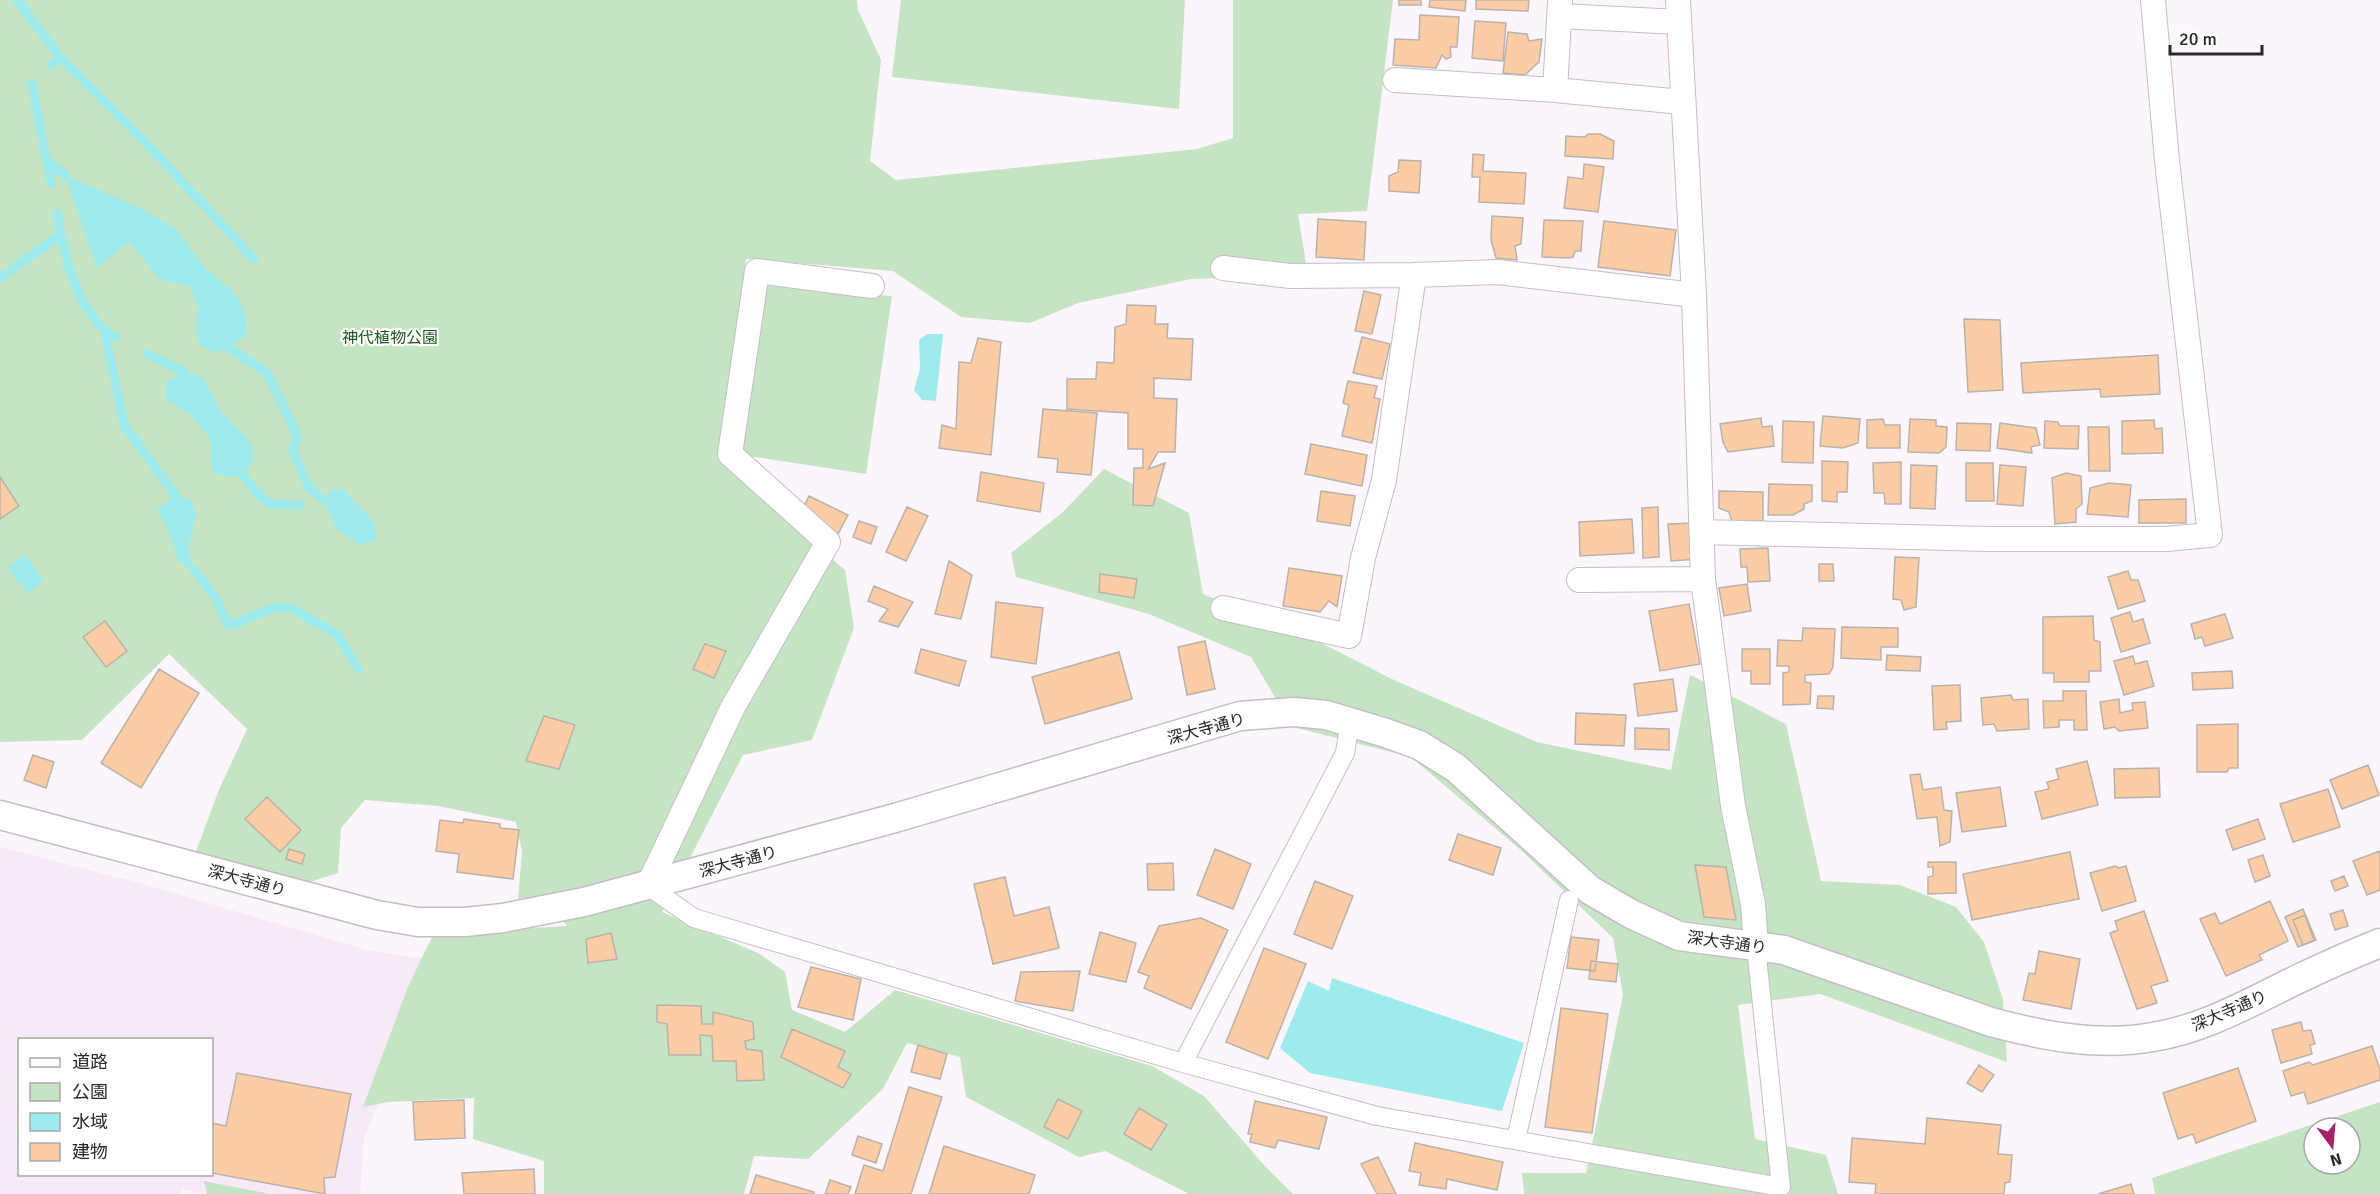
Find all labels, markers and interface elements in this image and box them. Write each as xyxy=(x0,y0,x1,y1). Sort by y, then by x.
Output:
scale bar xyxy=(2170,18,2262,56)
text: 20 m xyxy=(2179,28,2217,50)
park label: 神代植物公園 xyxy=(342,328,438,348)
street label: 深大寺通り xyxy=(1165,709,1247,749)
street label: 深大寺通り xyxy=(697,842,779,882)
street label: 深大寺通り xyxy=(206,861,288,901)
street label: 深大寺通り xyxy=(1686,928,1768,958)
street label: 深大寺通り xyxy=(2189,986,2270,1036)
legend xyxy=(18,1038,213,1176)
text: 道路 xyxy=(72,1051,108,1073)
text: 公園 xyxy=(72,1081,108,1103)
text: 水域 xyxy=(72,1111,108,1133)
north arrow xyxy=(2302,1116,2362,1176)
text: 建物 xyxy=(72,1141,108,1163)
text: N xyxy=(2328,1148,2344,1171)

